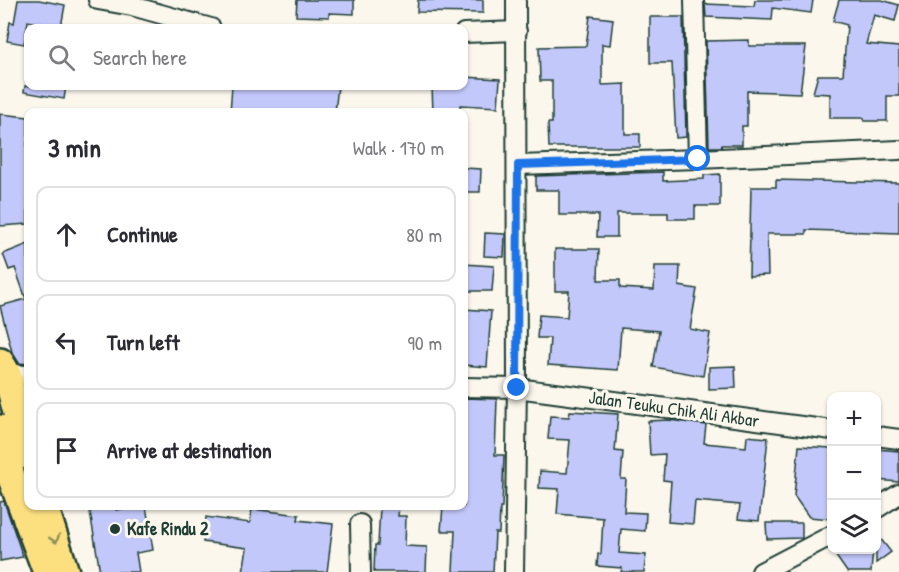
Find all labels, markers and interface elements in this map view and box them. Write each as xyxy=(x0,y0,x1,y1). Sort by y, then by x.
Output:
search box xyxy=(24,24,468,90)
icon: search xyxy=(45,41,78,74)
text: Search here xyxy=(93,42,187,72)
text: 3 min xyxy=(48,130,101,165)
text: Walk · 170 m xyxy=(353,134,444,161)
route start xyxy=(684,145,710,171)
icon: ahead xyxy=(50,218,83,251)
text: Continue xyxy=(107,219,178,249)
text: 80 m xyxy=(406,221,442,248)
icon: left xyxy=(50,326,83,359)
text: Turn left xyxy=(107,327,180,357)
text: 90 m xyxy=(408,329,442,356)
route end xyxy=(503,374,529,400)
street label: Jalan Teuku Chik Ali Akbar xyxy=(587,384,761,433)
map controls xyxy=(827,392,881,554)
button: + xyxy=(827,392,881,446)
icon: arrive xyxy=(50,434,83,467)
text: Arrive at destination xyxy=(107,435,272,465)
button: − xyxy=(827,446,881,500)
button: layers xyxy=(827,500,881,554)
place label: Kafe Rindu 2 xyxy=(127,516,209,541)
marker: Kafe Rindu 2 xyxy=(108,522,122,536)
one-way arrow xyxy=(48,533,60,544)

